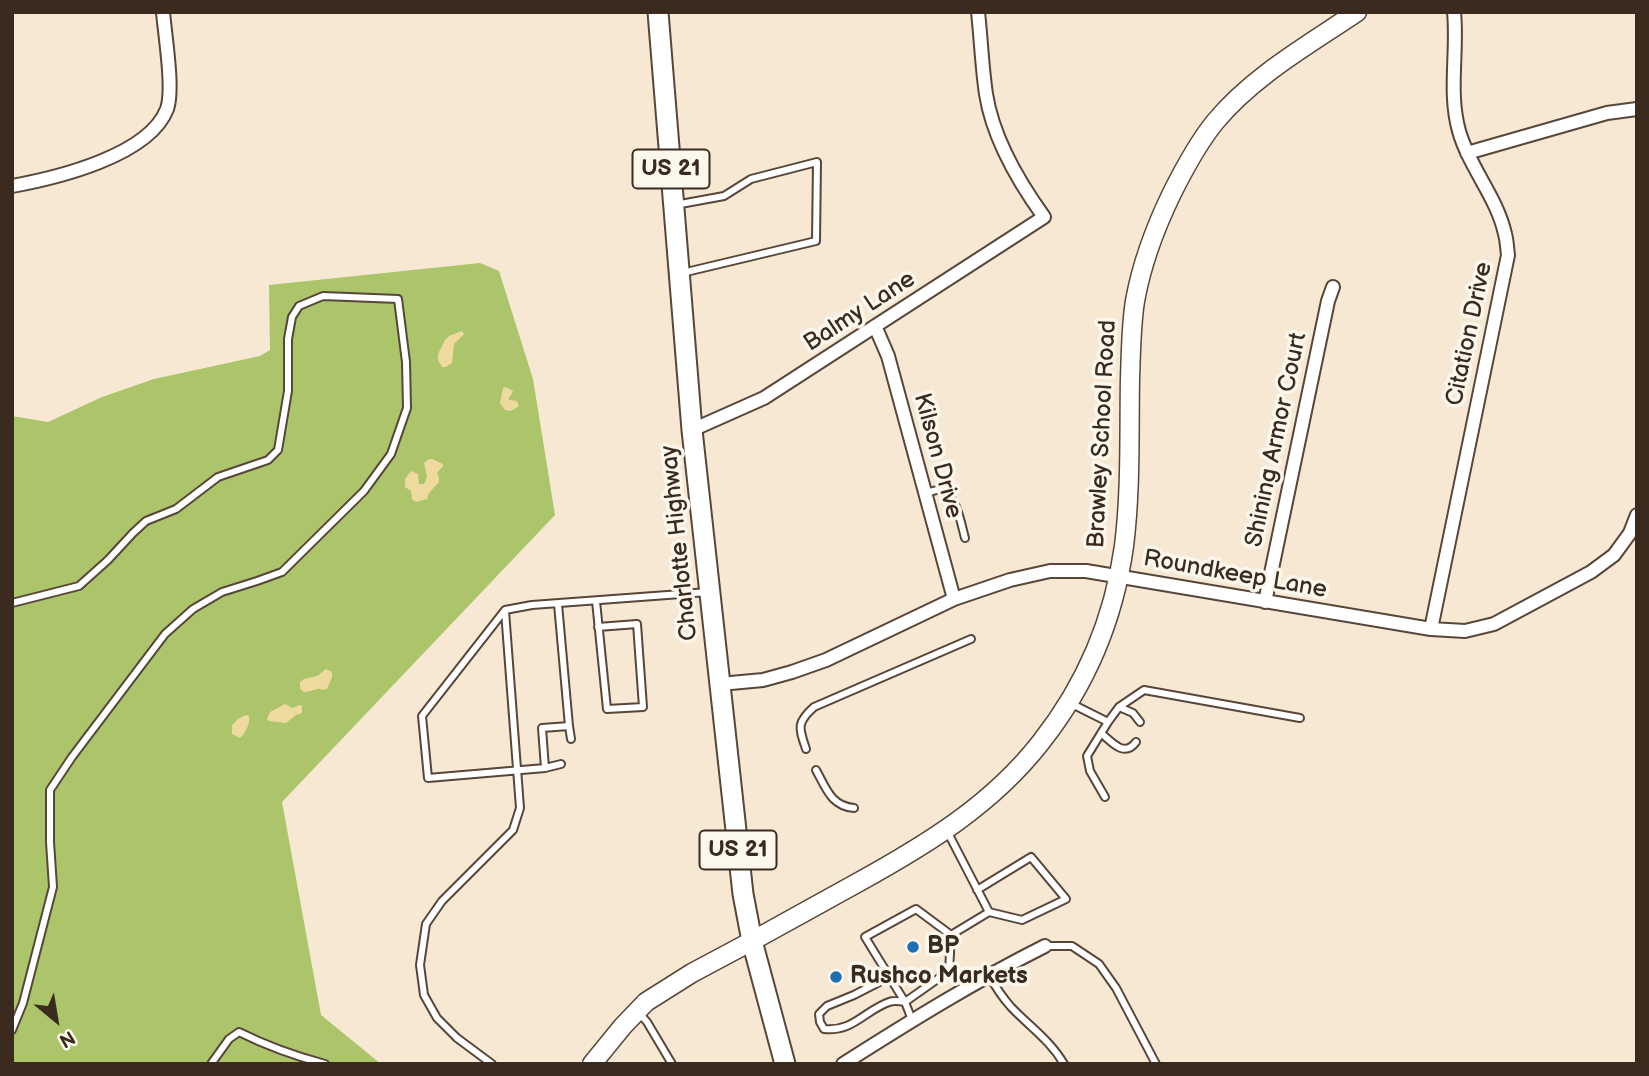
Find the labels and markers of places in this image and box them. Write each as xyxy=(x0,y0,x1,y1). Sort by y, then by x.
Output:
place label: BP xyxy=(927,933,959,961)
marker: BP xyxy=(905,939,921,955)
place label: Rushco Markets xyxy=(850,963,1028,991)
marker: Rushco Markets xyxy=(828,969,844,985)

